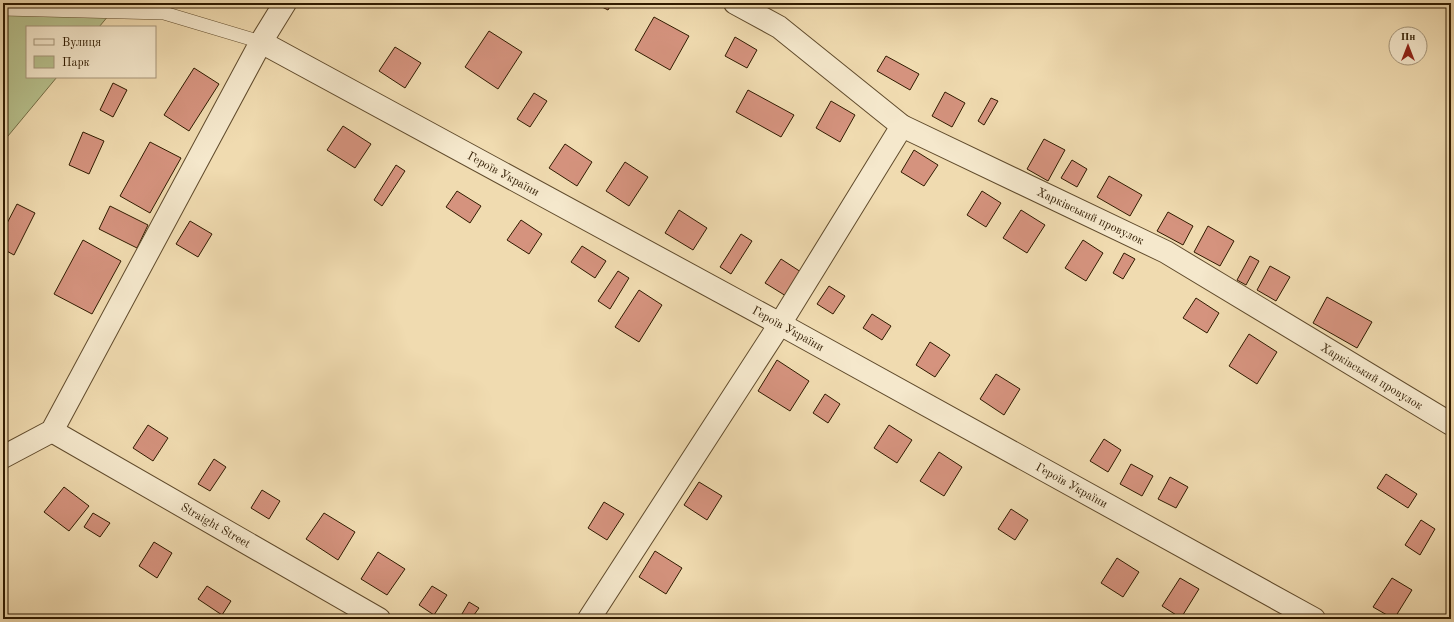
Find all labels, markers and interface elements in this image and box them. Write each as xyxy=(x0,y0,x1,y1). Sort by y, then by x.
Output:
legend xyxy=(26,26,156,78)
north arrow xyxy=(1388,26,1428,66)
text: Пн xyxy=(1400,32,1416,43)
text: Вулиця xyxy=(62,37,101,49)
text: Парк xyxy=(62,57,90,69)
street label: Героїв України xyxy=(465,150,541,199)
street label: Харківський провулок xyxy=(1035,186,1146,248)
street label: Героїв України xyxy=(750,305,826,354)
street label: Харківський провулок xyxy=(1318,342,1425,412)
street label: Героїв України xyxy=(1033,461,1109,511)
street label: Straight Street xyxy=(178,501,252,551)

